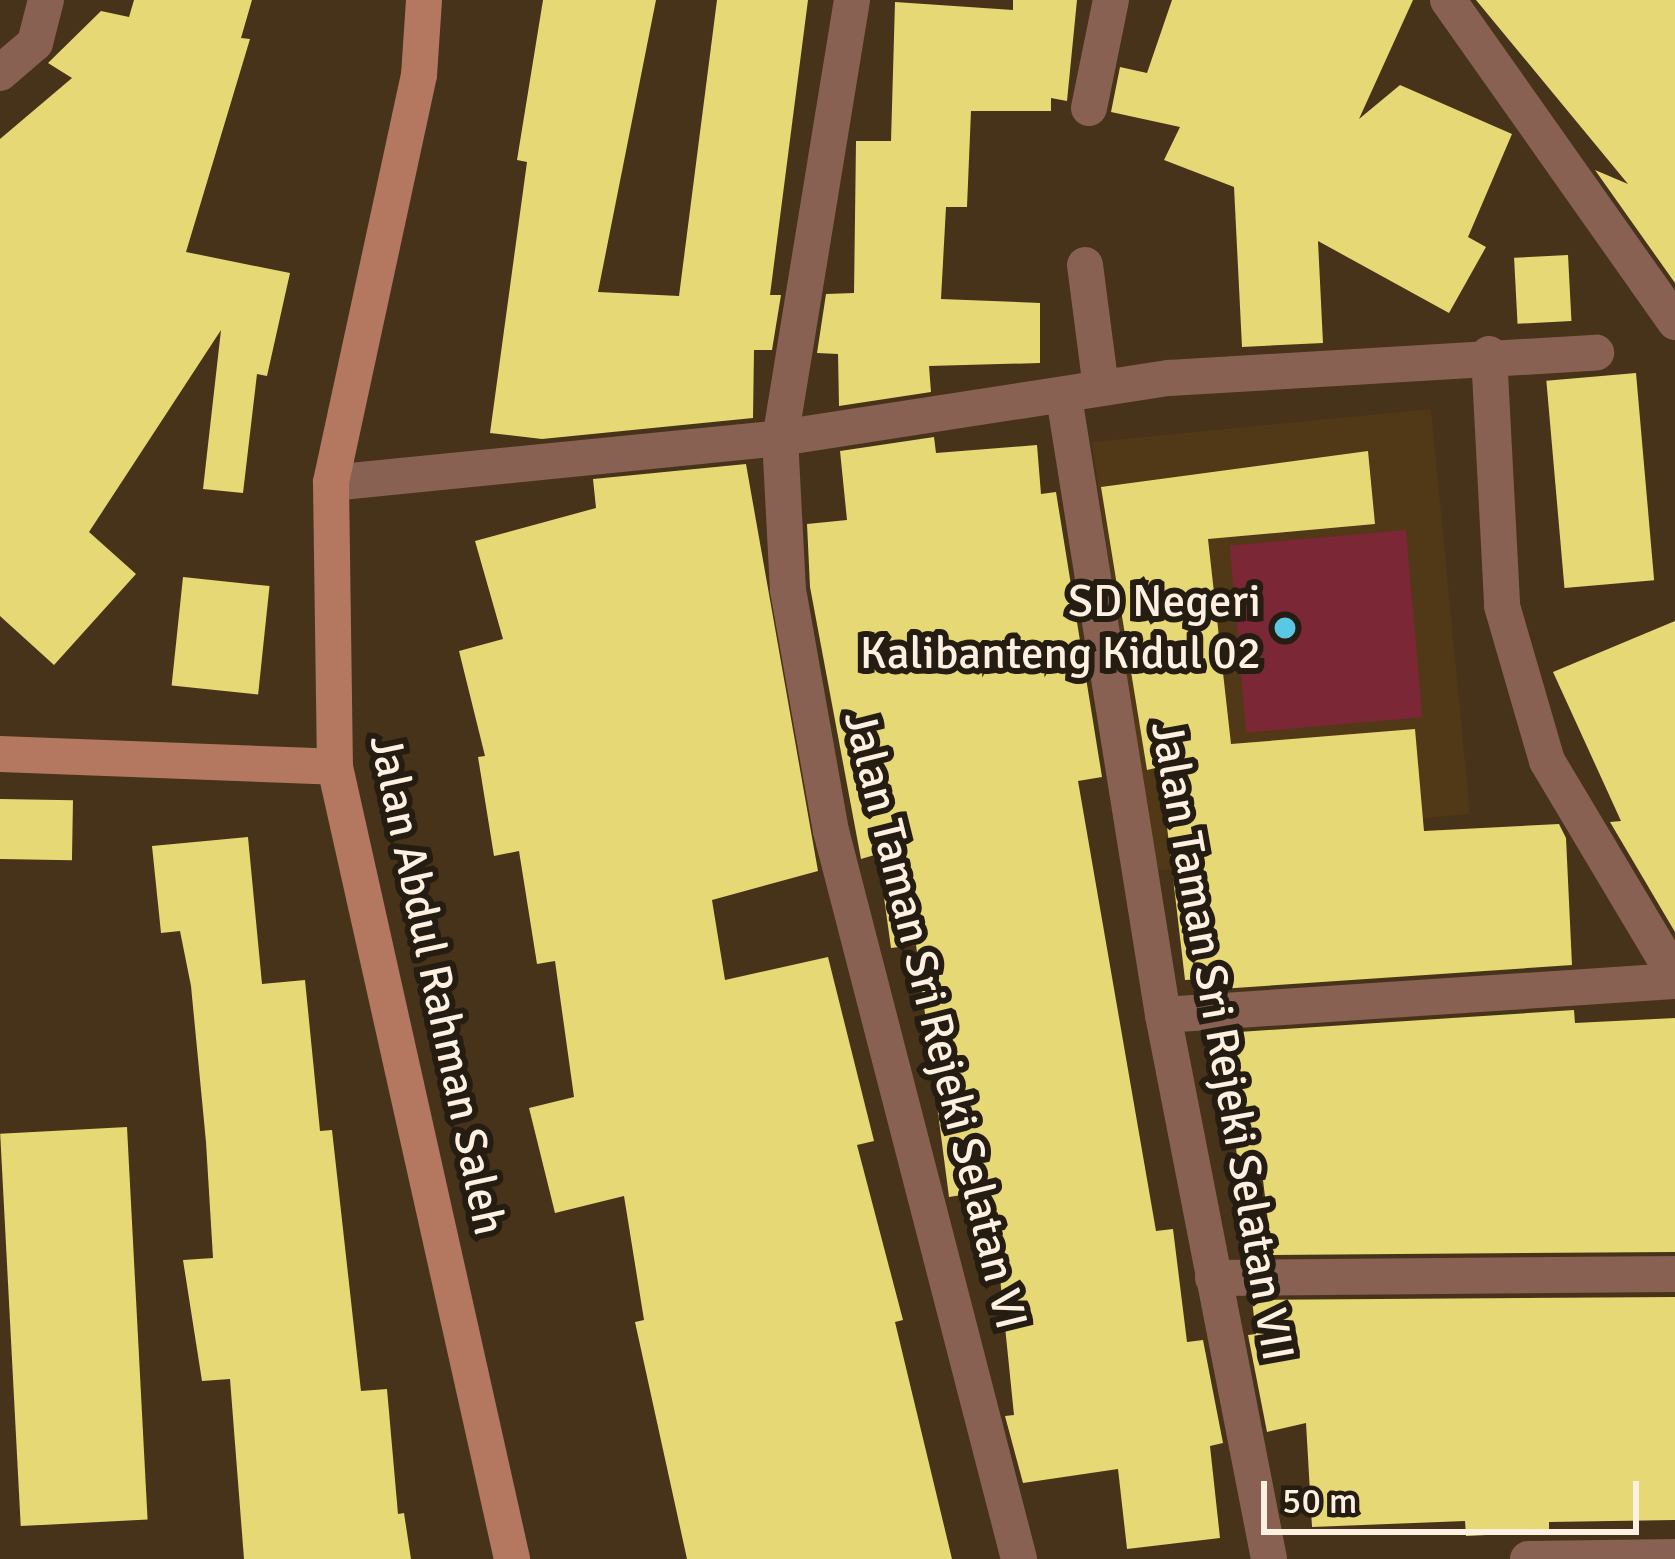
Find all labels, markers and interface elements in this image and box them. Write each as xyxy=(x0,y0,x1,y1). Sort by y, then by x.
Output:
place label: SD Negeri Kalibanteng Kidul 02 xyxy=(860,575,1261,681)
marker: SD Negeri Kalibanteng Kidul 02 xyxy=(1272,615,1298,641)
street label: Jalan Taman Sri Rejeki Selatan VI xyxy=(832,705,1038,1335)
street label: Jalan Taman Sri Rejeki Selatan VII xyxy=(1139,717,1305,1365)
street label: Jalan Abdul Rahman Saleh xyxy=(358,730,516,1240)
scale bar xyxy=(1267,1457,1645,1531)
text: 50 m xyxy=(1282,1479,1358,1524)

